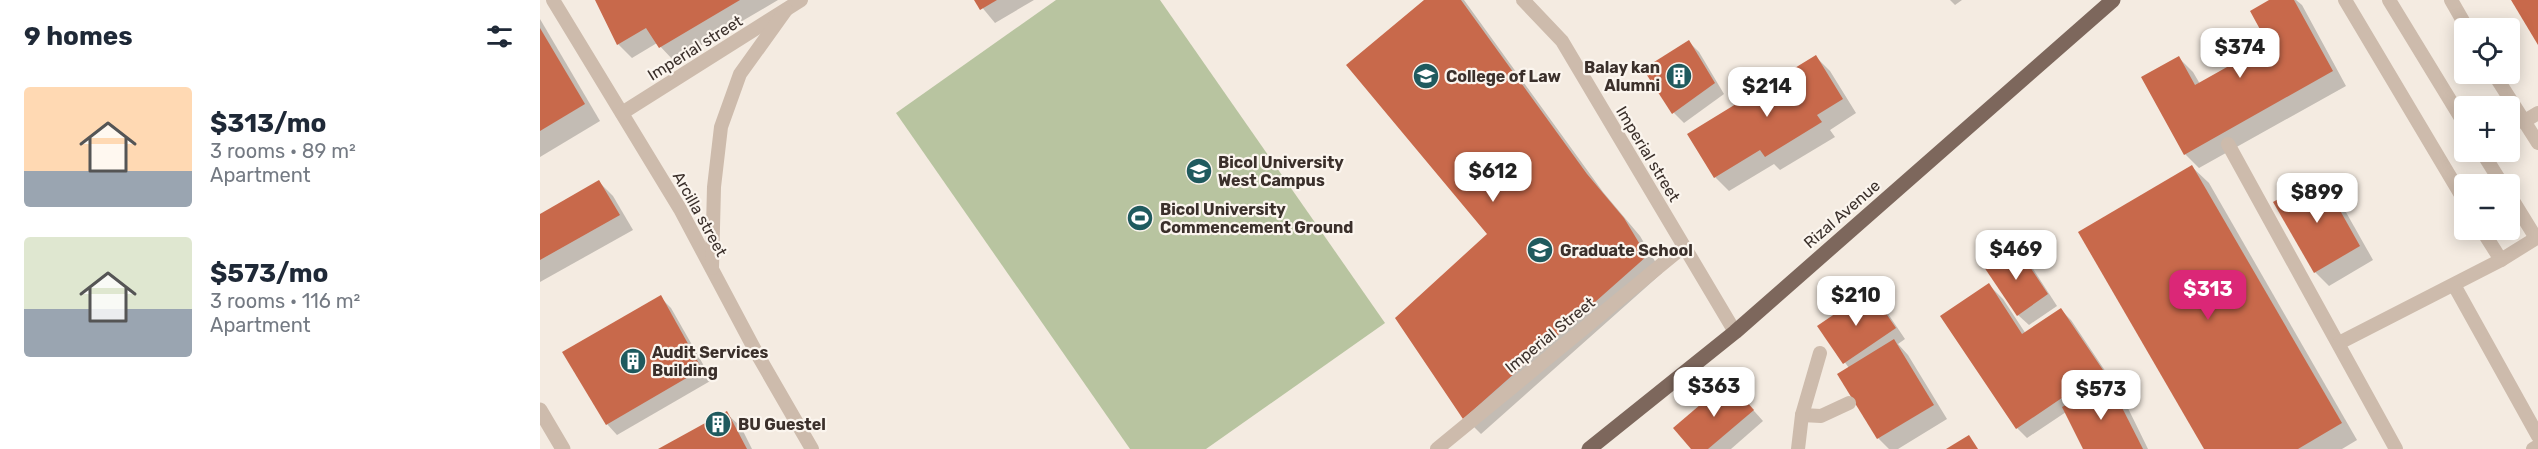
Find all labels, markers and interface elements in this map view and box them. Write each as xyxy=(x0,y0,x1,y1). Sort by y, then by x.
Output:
street label: Imperial street xyxy=(644,11,746,85)
map controls xyxy=(2454,18,2520,240)
button: locate xyxy=(2454,18,2520,84)
icon: filters xyxy=(483,20,516,53)
text: 9 homes xyxy=(24,21,133,52)
pin: $374 xyxy=(2204,28,2276,79)
text: $374 xyxy=(2214,35,2266,59)
place label: Balay kan Alumni xyxy=(1584,58,1660,95)
school or university icon: College of Law xyxy=(1411,61,1441,91)
building icon: Balay kan Alumni xyxy=(1664,61,1694,91)
place label: College of Law xyxy=(1446,67,1561,86)
pin: $214 xyxy=(1731,67,1803,118)
text: $214 xyxy=(1742,74,1792,98)
button: + xyxy=(2454,96,2520,162)
street label: Imperial street xyxy=(1612,103,1684,205)
text: $313/mo xyxy=(210,108,326,139)
icon: home xyxy=(72,111,144,183)
text: 3 rooms · 89 m² xyxy=(210,139,356,163)
pin: $612 xyxy=(1457,152,1529,203)
place label: Bicol University West Campus xyxy=(1218,153,1344,190)
school or university icon: Bicol University West Campus xyxy=(1184,156,1214,186)
text: $612 xyxy=(1469,159,1517,183)
text: Apartment xyxy=(210,163,311,187)
street label: Arcilla street xyxy=(669,168,731,260)
pin: $899 xyxy=(2281,173,2353,224)
button: − xyxy=(2454,174,2520,240)
street label: Rizal Avenue xyxy=(1800,176,1884,252)
text: $899 xyxy=(2291,180,2343,204)
place label: Bicol University Commencement Ground xyxy=(1160,200,1353,237)
sports icon: Bicol University Commencement Ground xyxy=(1125,203,1155,233)
pin: $469 xyxy=(1980,230,2052,281)
school or university icon: Graduate School xyxy=(1525,235,1555,265)
text: $469 xyxy=(1990,237,2042,261)
place label: Graduate School xyxy=(1560,241,1693,260)
text: $573/mo xyxy=(210,258,328,289)
icon: home xyxy=(72,261,144,333)
pin: $313 xyxy=(2172,270,2244,321)
pin: $210 xyxy=(1820,276,1892,327)
text: $313 xyxy=(2183,277,2233,301)
text: $210 xyxy=(1831,283,1881,307)
text: 3 rooms · 116 m² xyxy=(210,289,360,313)
street label: Imperial Street xyxy=(1501,293,1599,377)
text: Apartment xyxy=(210,313,311,337)
place label: Audit Services Building xyxy=(652,343,769,380)
building icon: Audit Services Building xyxy=(618,346,648,376)
pin: $363 xyxy=(1678,367,1750,418)
pin: $573 xyxy=(2065,370,2137,421)
text: $363 xyxy=(1688,374,1740,398)
text: $573 xyxy=(2076,377,2126,401)
building icon: BU Guestel xyxy=(703,409,733,439)
place label: BU Guestel xyxy=(738,415,826,434)

